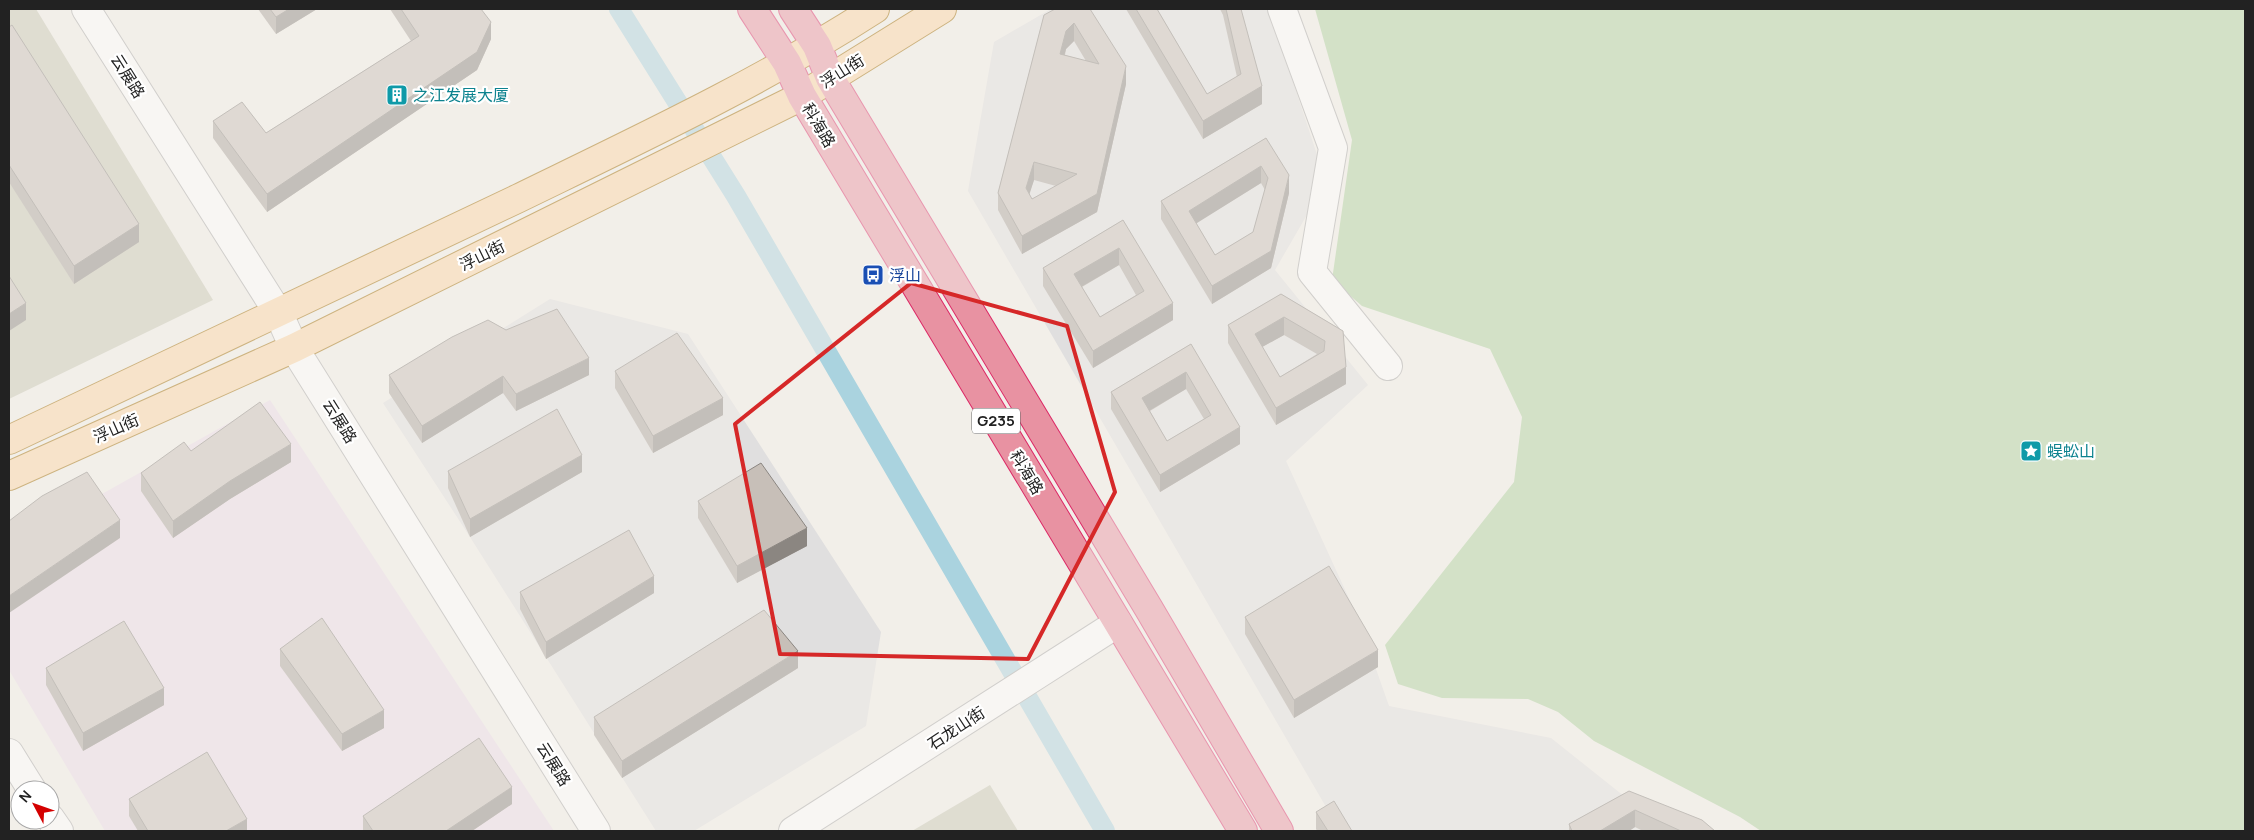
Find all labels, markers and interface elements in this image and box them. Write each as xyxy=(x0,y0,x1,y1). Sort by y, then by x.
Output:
street label: 浮山街 xyxy=(816,49,868,93)
street label: 云展路 xyxy=(106,50,150,102)
building icon: 之江发展大厦 xyxy=(385,83,409,107)
place label: 之江发展大厦 xyxy=(413,84,509,106)
street label: 科海路 xyxy=(797,99,841,151)
street label: 浮山街 xyxy=(456,235,508,275)
bus stop icon: 浮山 xyxy=(861,263,885,287)
place label: 浮山 xyxy=(889,264,921,286)
street label: 云展路 xyxy=(318,395,362,447)
street label: 浮山街 xyxy=(90,408,142,448)
road number: G235 xyxy=(972,408,1020,434)
place icon: 蜈蚣山 xyxy=(2019,439,2043,463)
place label: 蜈蚣山 xyxy=(2047,440,2095,462)
street label: 科海路 xyxy=(1005,446,1049,498)
street label: 石龙山街 xyxy=(923,701,989,755)
street label: 云展路 xyxy=(532,738,576,790)
north arrow xyxy=(10,780,60,830)
text: N xyxy=(14,786,35,806)

